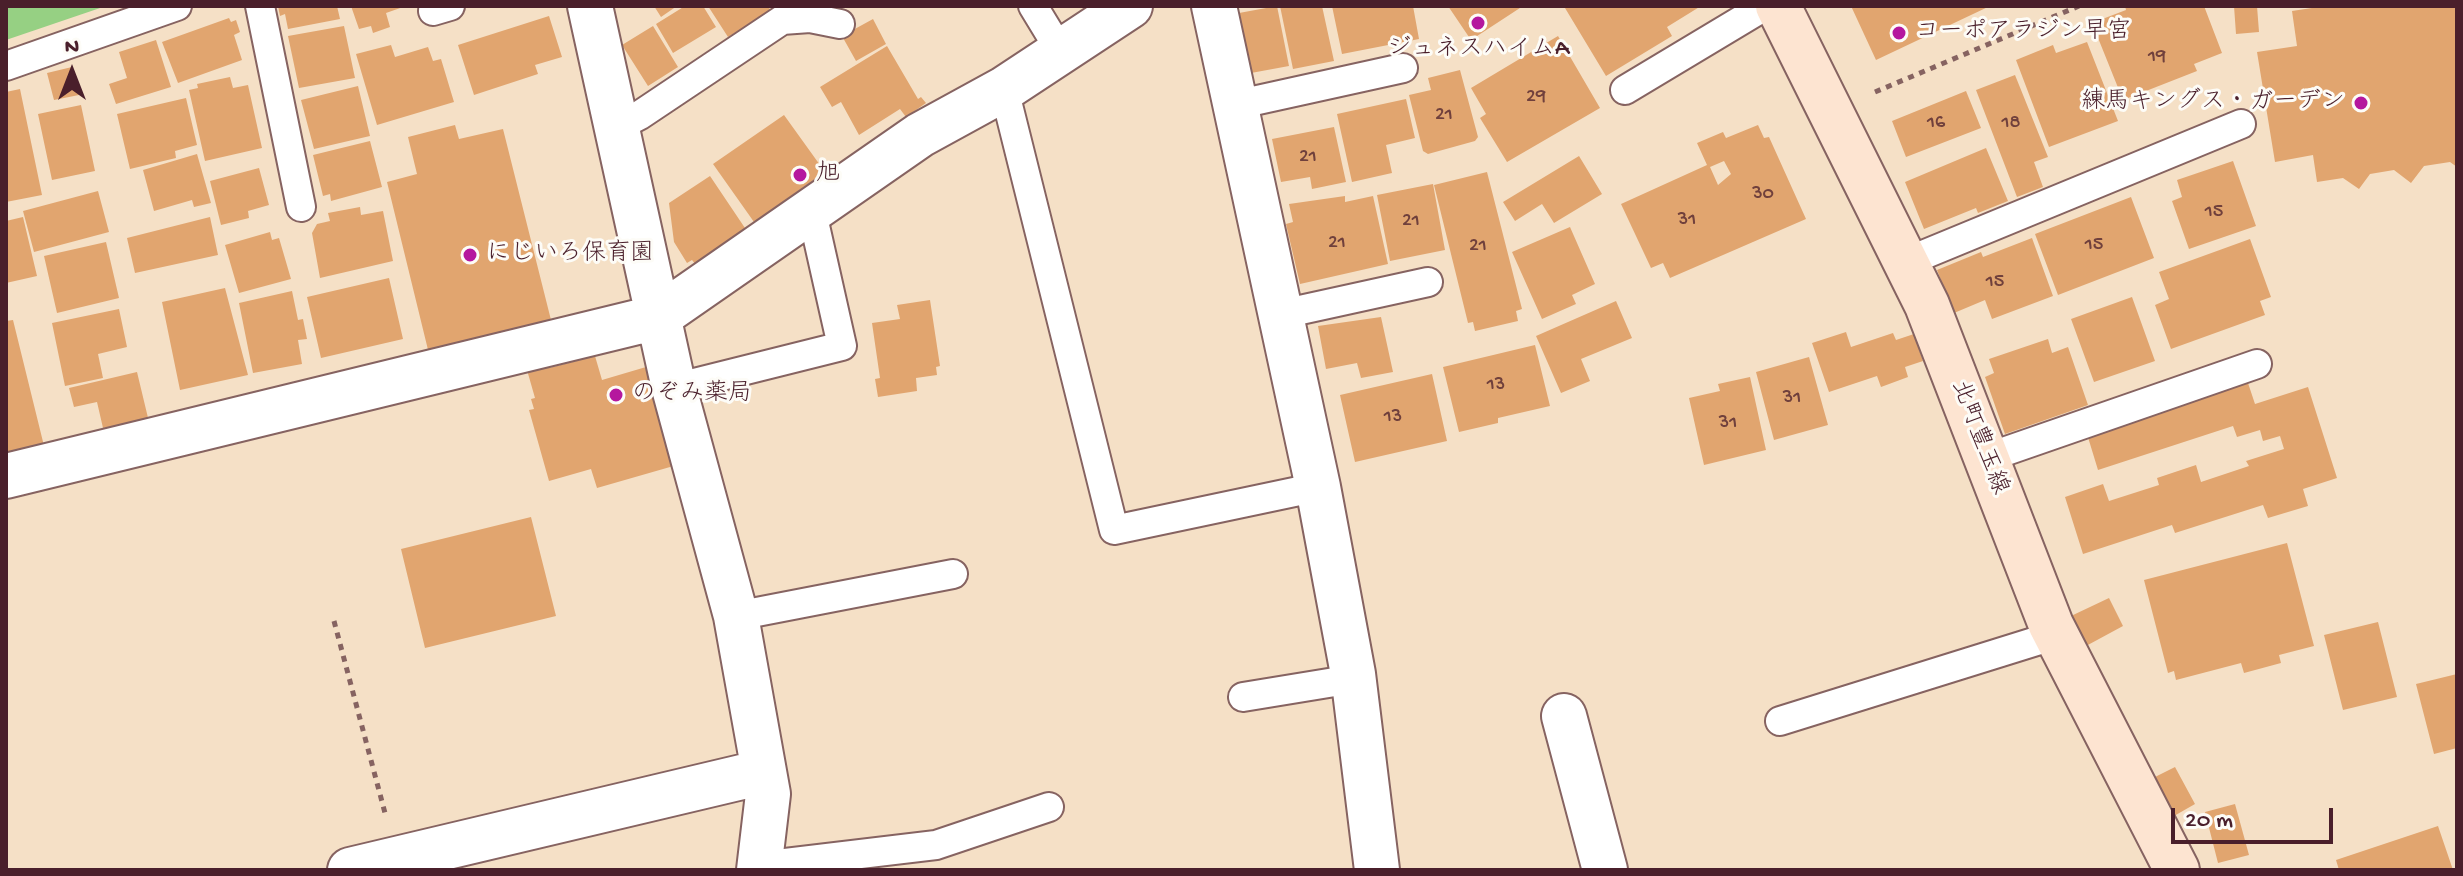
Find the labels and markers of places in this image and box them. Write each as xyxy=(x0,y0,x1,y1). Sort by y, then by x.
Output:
marker: ジュネスハイムA xyxy=(1469,14,1487,32)
place label: コーポアラジン早宮 xyxy=(1915,19,2131,47)
marker: コーポアラジン早宮 xyxy=(1890,24,1908,42)
place label: ジュネスハイムA xyxy=(1387,36,1569,64)
place label: 練馬キングス・ガーデン xyxy=(2081,89,2345,117)
marker: 練馬キングス・ガーデン xyxy=(2352,94,2370,112)
place label: 旭 xyxy=(816,161,840,189)
marker: 旭 xyxy=(791,166,809,184)
place label: にじいろ保育園 xyxy=(486,241,654,269)
marker: にじいろ保育園 xyxy=(461,246,479,264)
place label: のぞみ薬局 xyxy=(632,381,752,409)
marker: のぞみ薬局 xyxy=(607,386,625,404)

